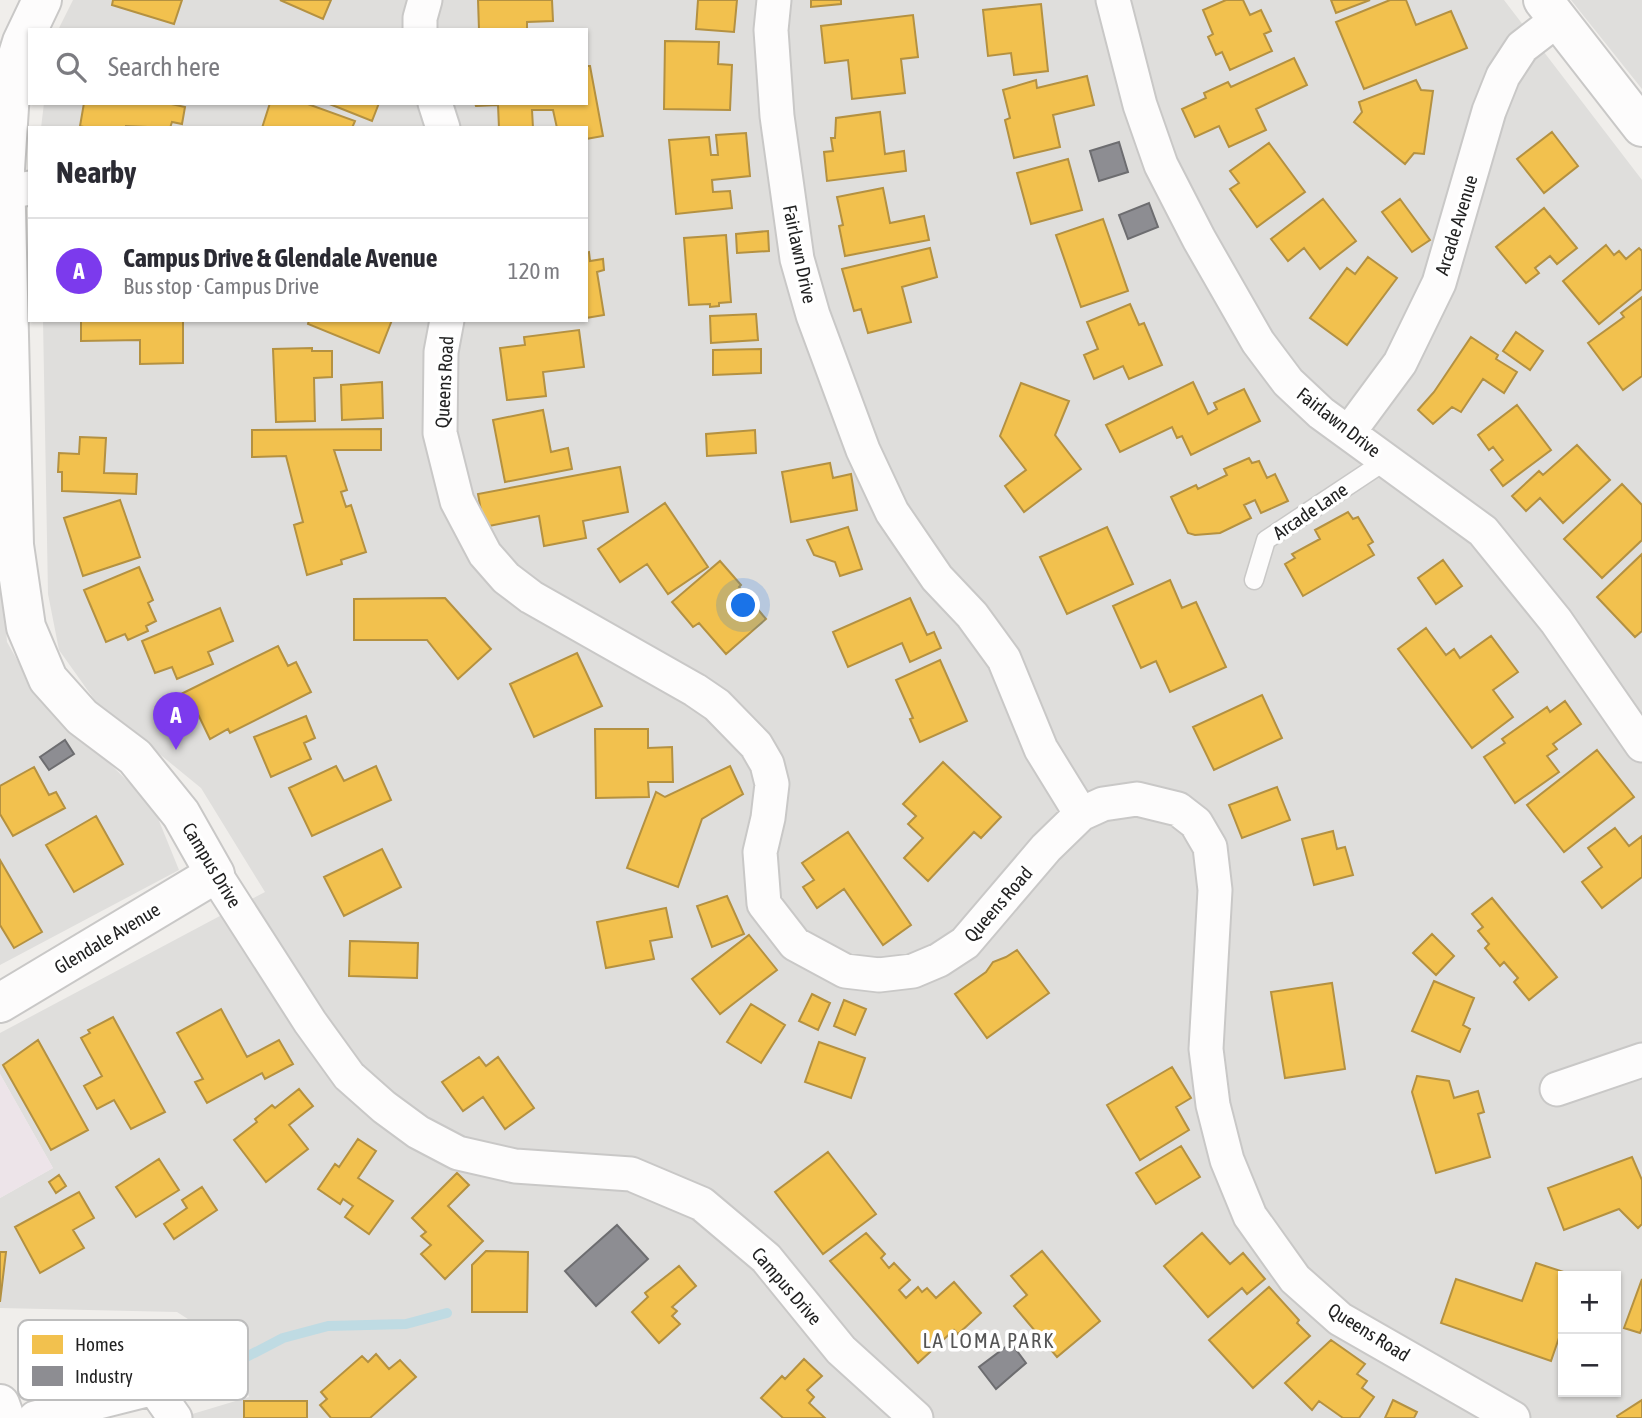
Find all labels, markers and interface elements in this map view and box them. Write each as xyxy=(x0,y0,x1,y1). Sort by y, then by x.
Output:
search box xyxy=(28,28,588,105)
icon: search xyxy=(52,48,90,86)
text: Search here xyxy=(108,52,220,82)
text: Nearby xyxy=(56,155,136,189)
street label: Arcade Avenue xyxy=(1430,172,1482,278)
street label: Fairlawn Drive xyxy=(779,203,821,305)
text: Campus Drive & Glendale Avenue xyxy=(123,243,437,273)
text: A xyxy=(73,258,85,284)
text: 120 m xyxy=(508,258,560,284)
text: Bus stop · Campus Drive xyxy=(123,273,319,299)
street label: Queens Road xyxy=(431,335,457,429)
street label: Fairlawn Drive xyxy=(1293,383,1385,461)
street label: Arcade Lane xyxy=(1269,478,1351,544)
your location xyxy=(726,588,760,622)
pin: A xyxy=(153,692,199,750)
street label: Campus Drive xyxy=(178,818,246,912)
street label: Queens Road xyxy=(959,862,1037,946)
street label: Glendale Avenue xyxy=(50,898,164,978)
street label: Campus Drive xyxy=(747,1243,827,1329)
map controls xyxy=(1558,1271,1621,1397)
button: + xyxy=(1558,1271,1621,1334)
street label: Queens Road xyxy=(1324,1298,1414,1366)
legend xyxy=(18,1320,248,1400)
district label: LA LOMA PARK xyxy=(922,1328,1056,1352)
text: Homes xyxy=(75,1333,124,1355)
button: − xyxy=(1558,1334,1621,1397)
text: Industry xyxy=(75,1365,133,1387)

